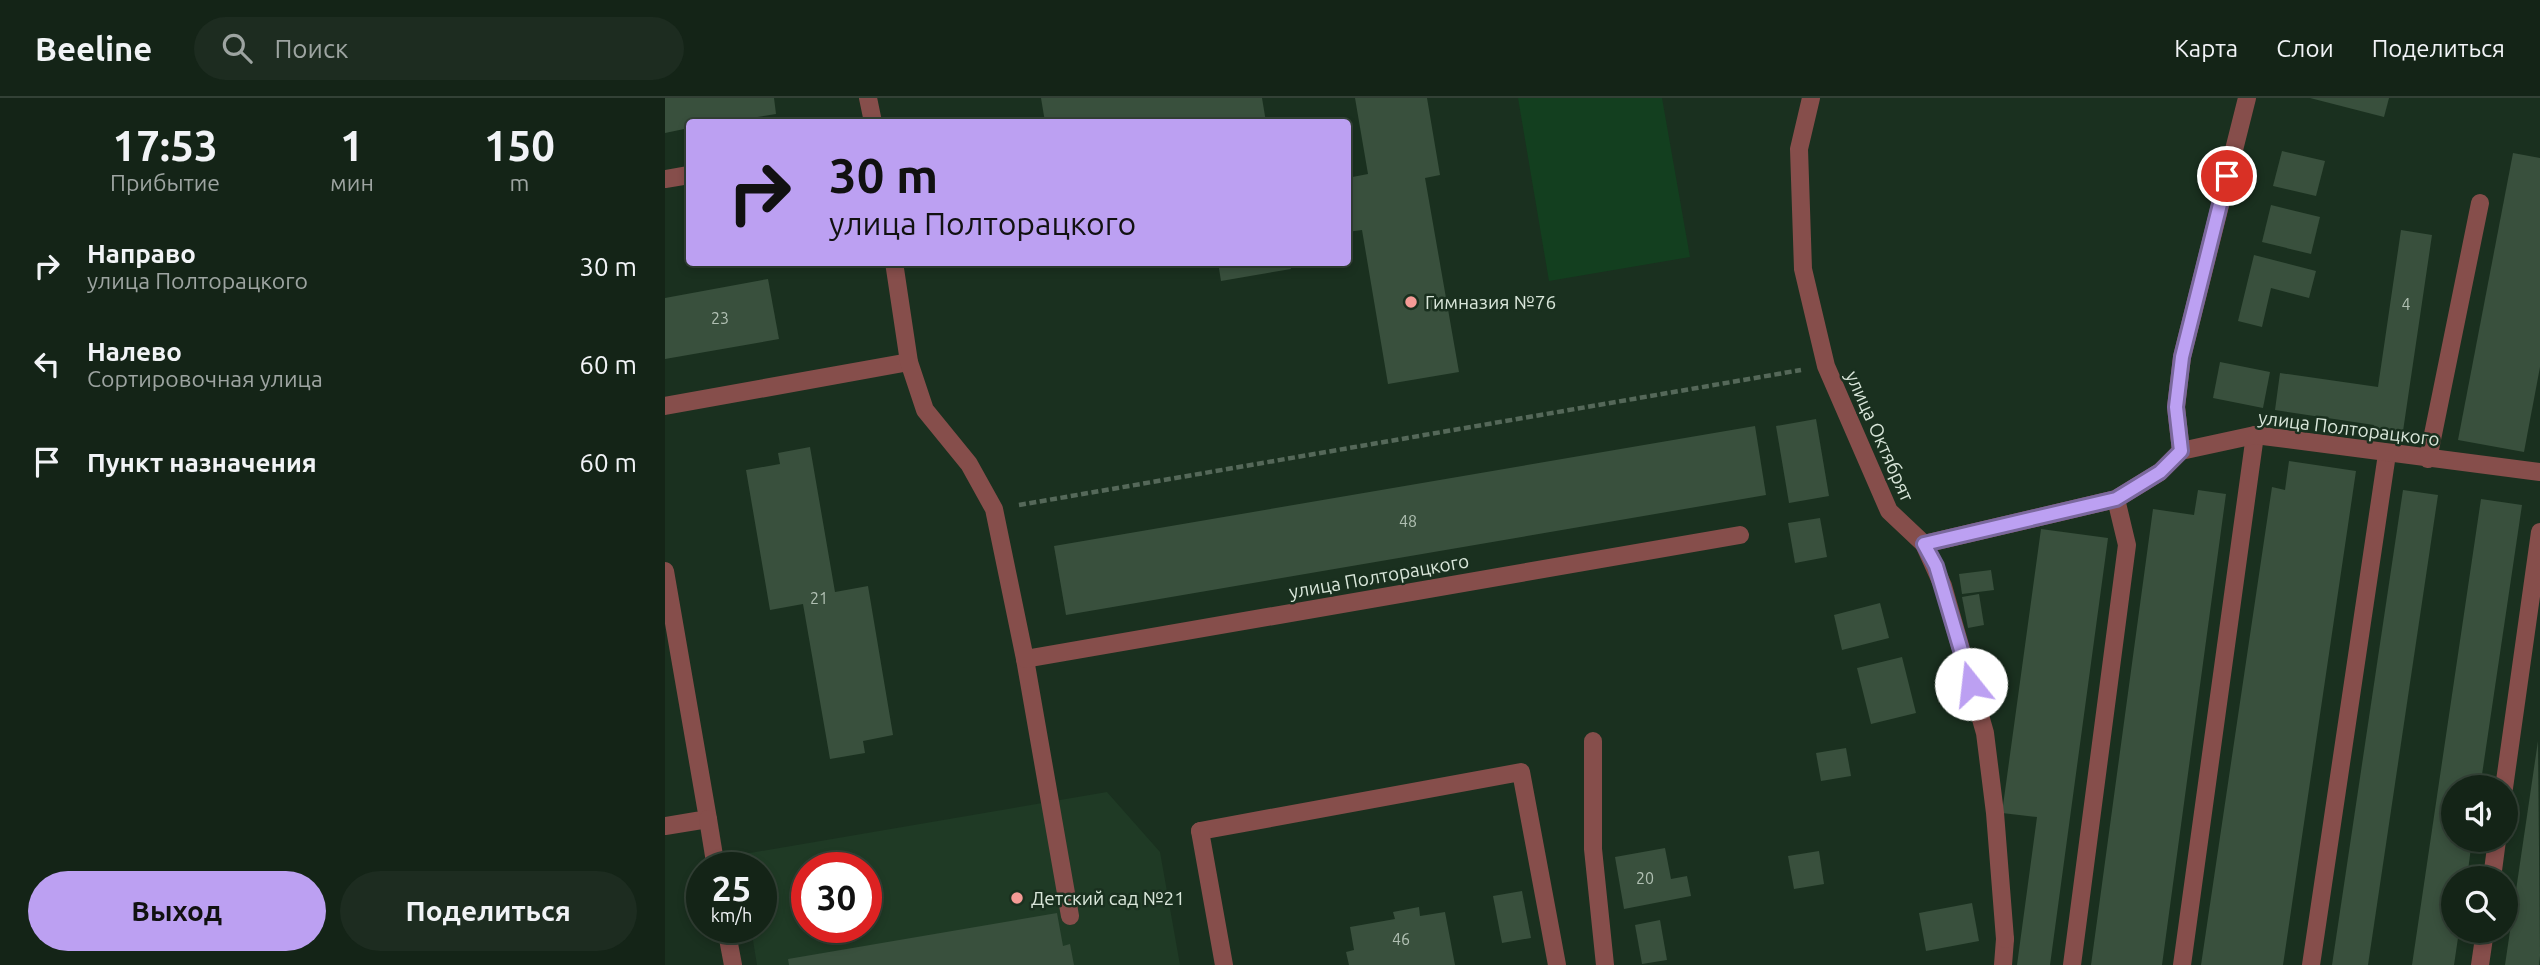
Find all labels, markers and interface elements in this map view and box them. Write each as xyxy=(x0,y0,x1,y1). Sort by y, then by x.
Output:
search box xyxy=(194,17,684,80)
icon: search xyxy=(218,29,256,67)
text: Beeline xyxy=(35,30,152,67)
text: Поиск xyxy=(274,34,348,63)
text: Карта xyxy=(2174,35,2238,62)
text: Слои xyxy=(2276,35,2334,62)
text: Поделиться xyxy=(2372,35,2505,62)
text: 17:53 xyxy=(112,122,218,169)
text: 1 xyxy=(340,122,364,169)
text: 150 xyxy=(484,122,555,169)
pin xyxy=(2197,146,2257,206)
icon: right xyxy=(714,147,805,238)
text: 30 m xyxy=(829,147,938,202)
icon: arrive xyxy=(2208,157,2246,195)
text: Прибытие xyxy=(110,170,220,195)
text: мин xyxy=(330,170,374,195)
text: m xyxy=(509,170,529,195)
text: улица Полторацкого xyxy=(829,205,1136,241)
text: Направо xyxy=(87,239,196,268)
icon: right xyxy=(28,247,66,285)
text: 30 m xyxy=(579,252,637,281)
text: улица Полторацкого xyxy=(87,268,308,293)
place label: Гимназия №76 xyxy=(1425,291,1556,313)
marker: Гимназия №76 xyxy=(1403,294,1419,310)
house number: 4 xyxy=(2401,295,2411,313)
house number: 23 xyxy=(711,309,729,327)
text: Налево xyxy=(87,337,182,366)
icon: left xyxy=(28,345,66,383)
text: 60 m xyxy=(579,350,637,379)
text: Сортировочная улица xyxy=(87,366,323,391)
street label: улица Октябрят xyxy=(1841,367,1919,505)
street label: улица Полторацкого xyxy=(2257,406,2441,450)
icon: arrive xyxy=(28,443,66,481)
text: Пункт назначения xyxy=(87,448,317,477)
text: 60 m xyxy=(579,448,637,477)
house number: 48 xyxy=(1399,512,1417,530)
street label: улица Полторацкого xyxy=(1287,549,1471,603)
house number: 21 xyxy=(810,589,828,607)
position arrow xyxy=(1934,647,2008,721)
map controls xyxy=(2441,775,2518,943)
button: sound xyxy=(2441,775,2518,852)
speed limit sign: 30 xyxy=(791,852,882,943)
button: search xyxy=(2441,866,2518,943)
text: 25 xyxy=(712,868,751,908)
house number: 20 xyxy=(1636,869,1654,887)
button: Выход xyxy=(28,871,326,951)
button: Поделиться xyxy=(340,871,637,951)
place label: Детский сад №21 xyxy=(1031,887,1185,909)
marker: Детский сад №21 xyxy=(1009,890,1025,906)
text: km/h xyxy=(711,905,752,925)
house number: 46 xyxy=(1392,930,1410,948)

